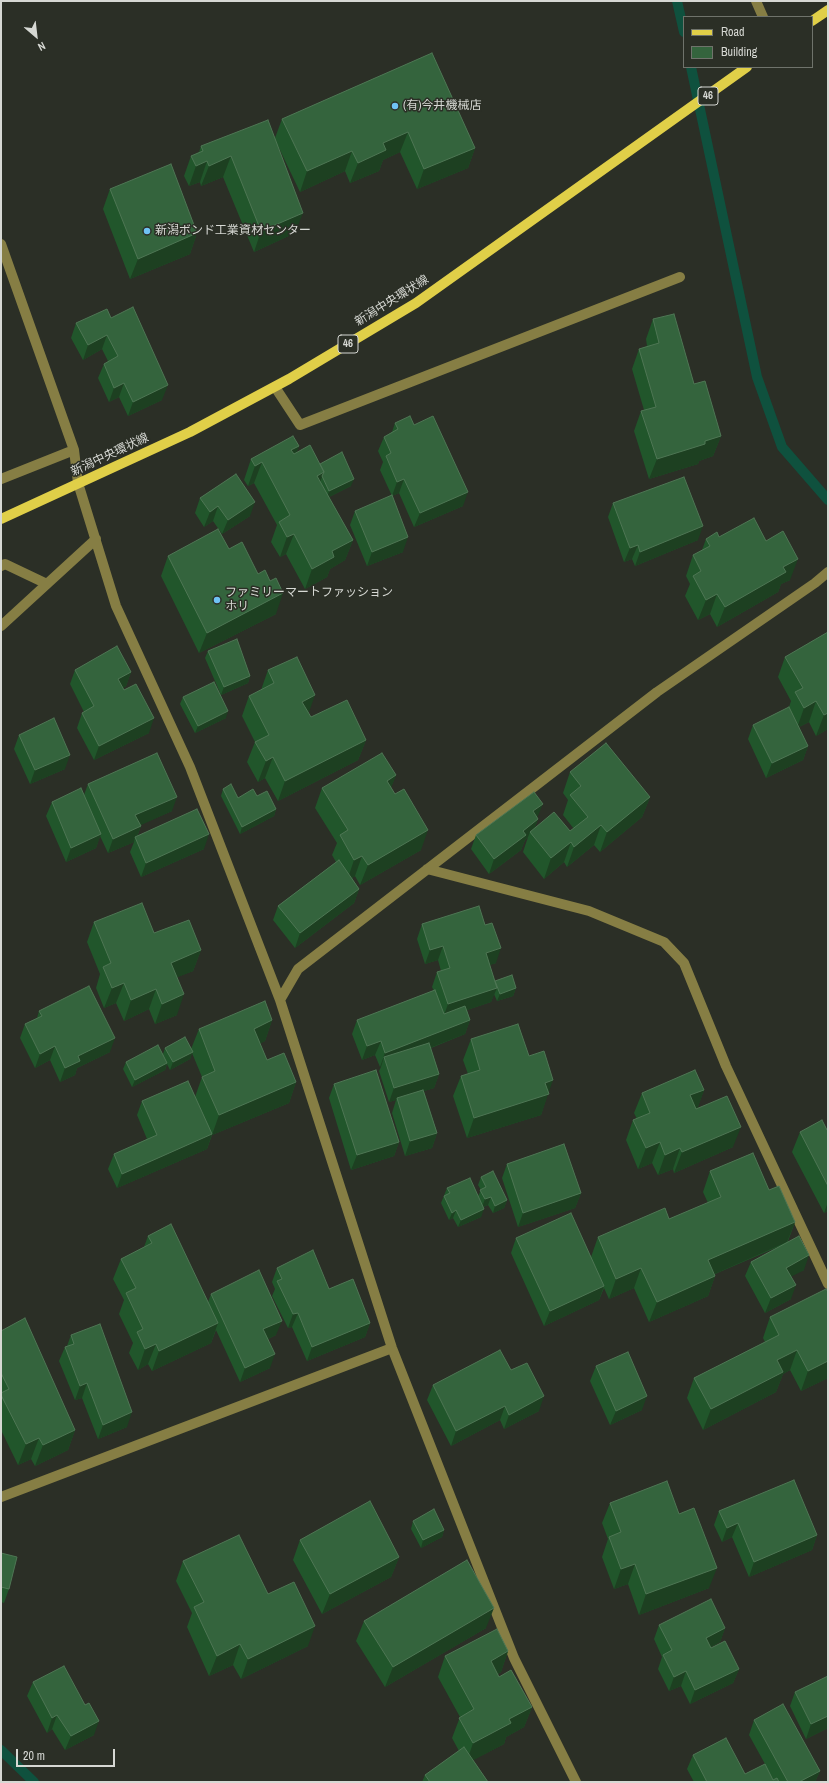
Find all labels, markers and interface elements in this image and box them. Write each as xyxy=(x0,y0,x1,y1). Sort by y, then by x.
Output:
north arrow xyxy=(16,16,56,56)
legend xyxy=(683,16,813,68)
text: Road xyxy=(721,24,745,40)
text: N xyxy=(35,39,48,54)
text: Building xyxy=(721,44,757,60)
road number: 46 xyxy=(698,87,718,105)
place label: (有)今井機械店 xyxy=(403,99,482,113)
marker: (有)今井機械店 xyxy=(390,101,400,111)
place label: 新潟ボンド工業資材センター xyxy=(155,224,311,238)
marker: 新潟ボンド工業資材センター xyxy=(142,226,152,236)
street label: 新潟中央環状線 xyxy=(353,273,431,329)
road number: 46 xyxy=(338,335,358,353)
street label: 新潟中央環状線 xyxy=(69,431,151,479)
place label: ファミリーマートファッション ホリ xyxy=(225,586,393,614)
marker: ファミリーマートファッション ホリ xyxy=(212,595,222,605)
scale bar xyxy=(18,1741,117,1767)
text: 20 m xyxy=(23,1748,45,1764)

